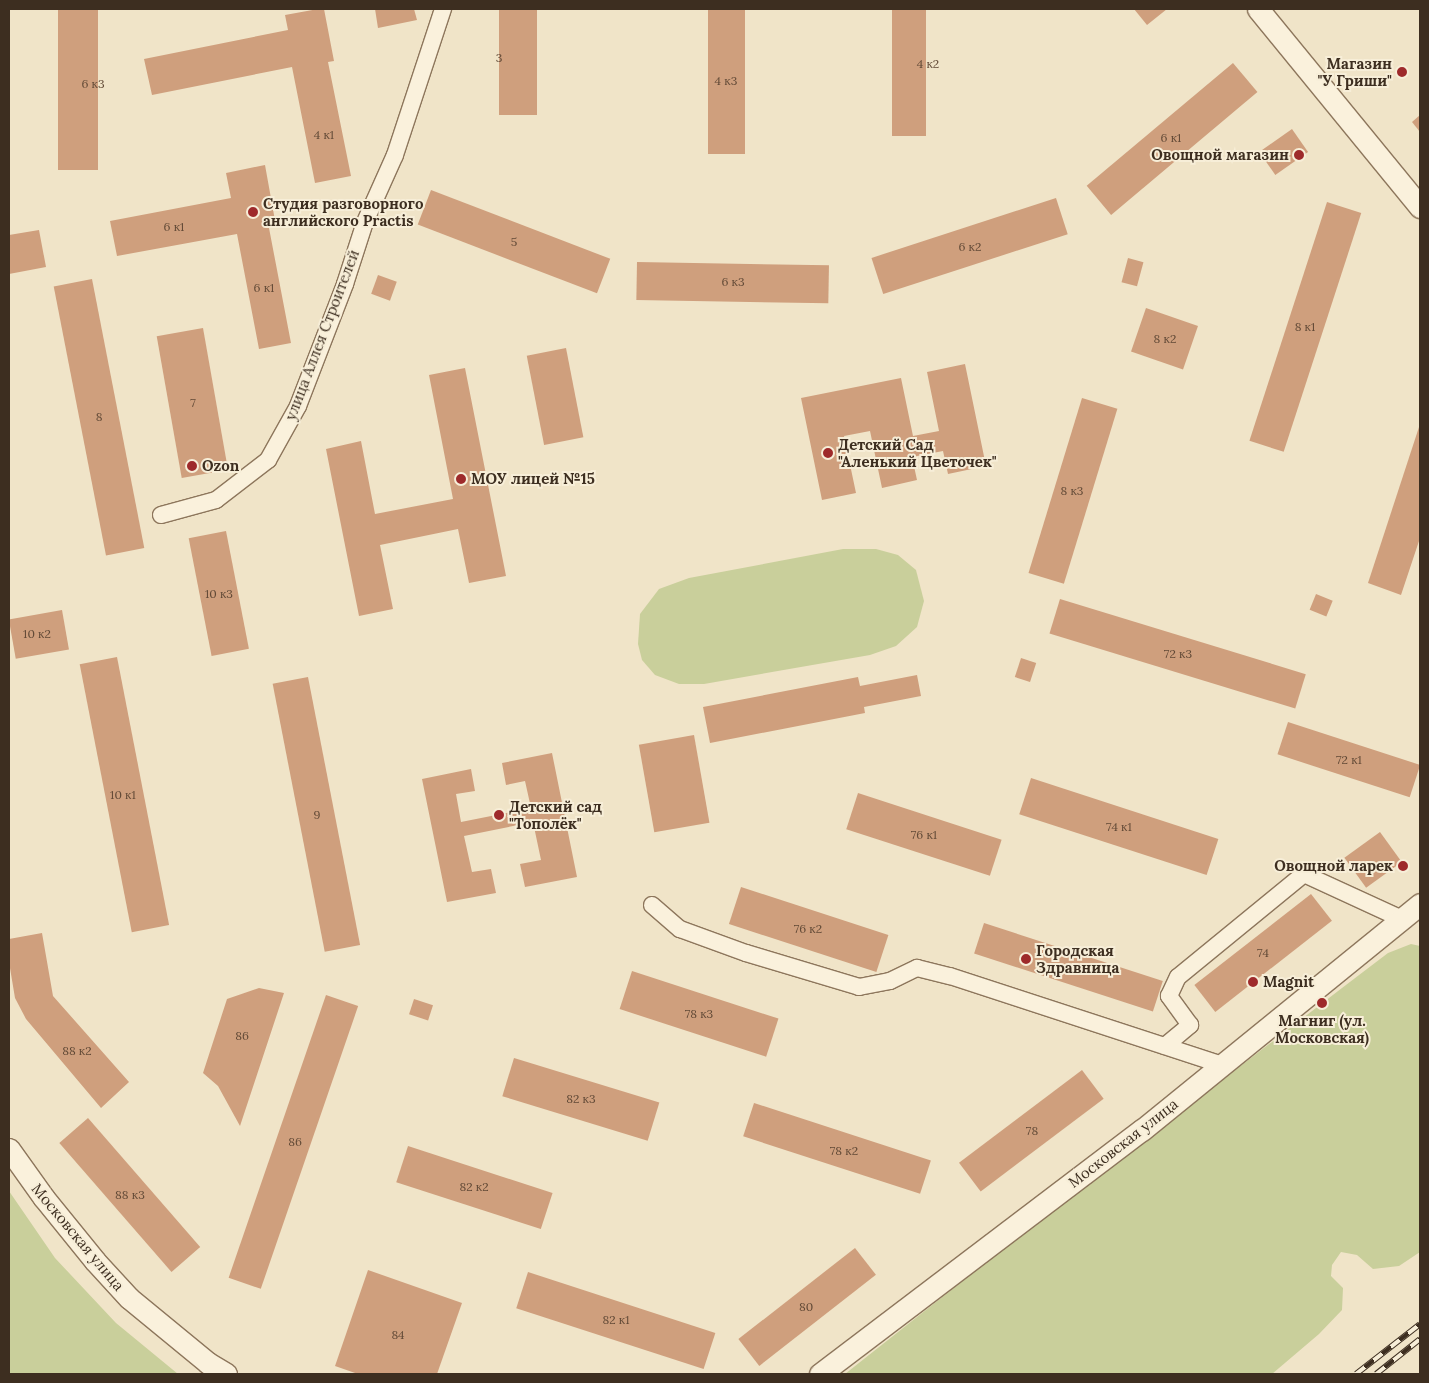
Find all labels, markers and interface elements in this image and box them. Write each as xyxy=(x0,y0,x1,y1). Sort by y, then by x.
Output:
house number: 3 xyxy=(496,51,502,65)
place label: Магазин "У Гриши" xyxy=(1318,54,1392,89)
house number: 4 к2 xyxy=(917,57,939,71)
marker: Магазин "У Гриши" xyxy=(1396,66,1408,78)
house number: 4 к3 xyxy=(715,74,737,88)
house number: 6 к3 xyxy=(81,77,105,91)
house number: 4 к1 xyxy=(314,128,334,142)
house number: 6 к1 xyxy=(1161,131,1181,145)
place label: Овощной магазин xyxy=(1151,146,1289,164)
marker: Овощной магазин xyxy=(1293,149,1305,161)
place label: Студия разговорного английского Practis xyxy=(263,194,423,229)
marker: Студия разговорного английского Practis xyxy=(247,206,259,218)
house number: 6 к1 xyxy=(164,220,184,234)
house number: 5 xyxy=(511,235,517,249)
house number: 6 к2 xyxy=(959,240,981,254)
street label: улица Аллея Строителей xyxy=(281,247,363,423)
house number: 6 к3 xyxy=(721,275,745,289)
house number: 6 к1 xyxy=(254,281,274,295)
house number: 8 к1 xyxy=(1295,320,1315,334)
house number: 8 к2 xyxy=(1154,332,1176,346)
house number: 7 xyxy=(190,396,196,410)
house number: 8 xyxy=(96,410,102,424)
place label: Детский Сад "Аленький Цветочек" xyxy=(838,435,997,470)
marker: Детский Сад "Аленький Цветочек" xyxy=(822,447,834,459)
place label: Ozon xyxy=(202,457,239,475)
marker: Ozon xyxy=(186,460,198,472)
place label: МОУ лицей №15 xyxy=(471,470,595,488)
marker: МОУ лицей №15 xyxy=(455,473,467,485)
house number: 8 к3 xyxy=(1060,484,1084,498)
house number: 10 к3 xyxy=(205,587,233,601)
house number: 10 к2 xyxy=(23,627,51,641)
house number: 72 к3 xyxy=(1164,647,1192,661)
house number: 72 к1 xyxy=(1336,753,1362,767)
house number: 10 к1 xyxy=(110,788,136,802)
place label: Детский сад "Тополёк" xyxy=(509,797,602,832)
house number: 9 xyxy=(314,808,320,822)
marker: Детский сад "Тополёк" xyxy=(493,809,505,821)
house number: 74 к1 xyxy=(1106,820,1132,834)
house number: 76 к1 xyxy=(911,828,937,842)
place label: Овощной ларек xyxy=(1274,857,1393,875)
marker: Овощной ларек xyxy=(1397,860,1409,872)
house number: 76 к2 xyxy=(794,922,822,936)
place label: Городская Здравница xyxy=(1036,941,1119,976)
house number: 74 xyxy=(1257,946,1269,960)
marker: Городская Здравница xyxy=(1020,953,1032,965)
place label: Magnit xyxy=(1263,973,1314,991)
marker: Magnit xyxy=(1247,976,1259,988)
marker: Магниг (ул. Московская) xyxy=(1316,997,1328,1009)
house number: 78 к3 xyxy=(685,1007,713,1021)
place label: Магниг (ул. Московская) xyxy=(1275,1011,1369,1046)
house number: 86 xyxy=(235,1029,249,1043)
house number: 88 к2 xyxy=(62,1044,92,1058)
house number: 82 к3 xyxy=(566,1092,596,1106)
street label: Московская улица xyxy=(1065,1095,1181,1191)
house number: 78 xyxy=(1026,1124,1038,1138)
house number: 86 xyxy=(288,1135,302,1149)
house number: 78 к2 xyxy=(830,1144,858,1158)
street label: Московская улица xyxy=(28,1180,128,1294)
house number: 82 к2 xyxy=(459,1180,489,1194)
house number: 88 к3 xyxy=(115,1188,145,1202)
house number: 80 xyxy=(799,1300,813,1314)
house number: 82 к1 xyxy=(602,1313,630,1327)
house number: 84 xyxy=(391,1328,405,1342)

